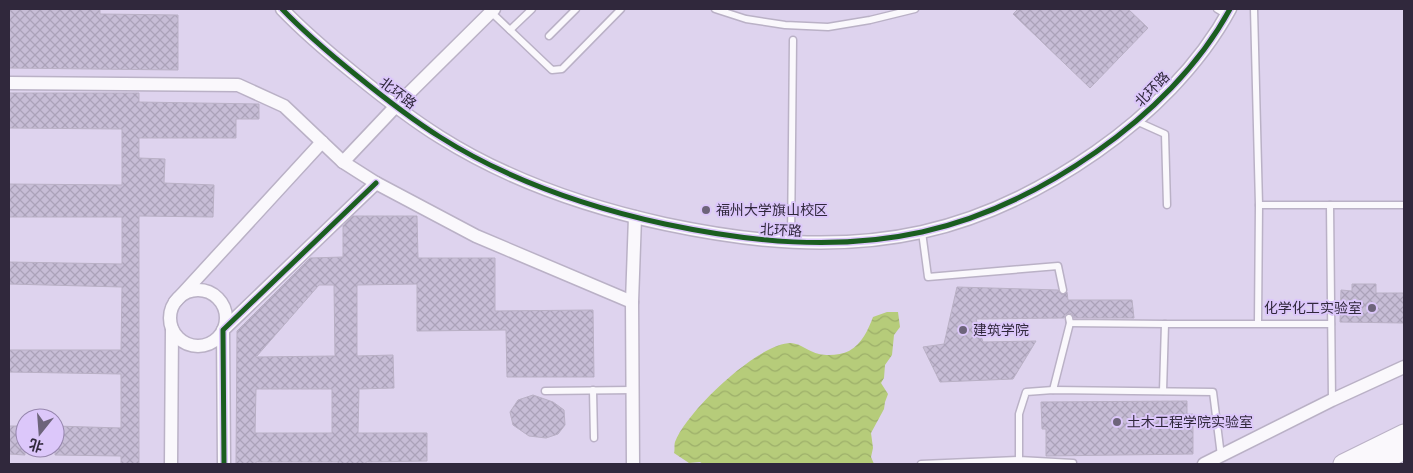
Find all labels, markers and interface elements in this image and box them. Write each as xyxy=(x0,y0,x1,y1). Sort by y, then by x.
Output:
street label: 北环路 xyxy=(1131,68,1173,110)
street label: 北环路 xyxy=(376,74,420,112)
place label: 福州大学旗山校区 xyxy=(716,202,828,218)
marker: 福州大学旗山校区 xyxy=(700,204,712,216)
street label: 北环路 xyxy=(760,221,802,239)
place label: 化学化工实验室 xyxy=(1264,300,1362,316)
marker: 化学化工实验室 xyxy=(1366,302,1378,314)
place label: 建筑学院 xyxy=(973,322,1029,338)
marker: 建筑学院 xyxy=(957,324,969,336)
north arrow xyxy=(15,408,65,458)
place label: 土木工程学院实验室 xyxy=(1127,414,1253,430)
marker: 土木工程学院实验室 xyxy=(1111,416,1123,428)
text: 北 xyxy=(27,436,45,455)

